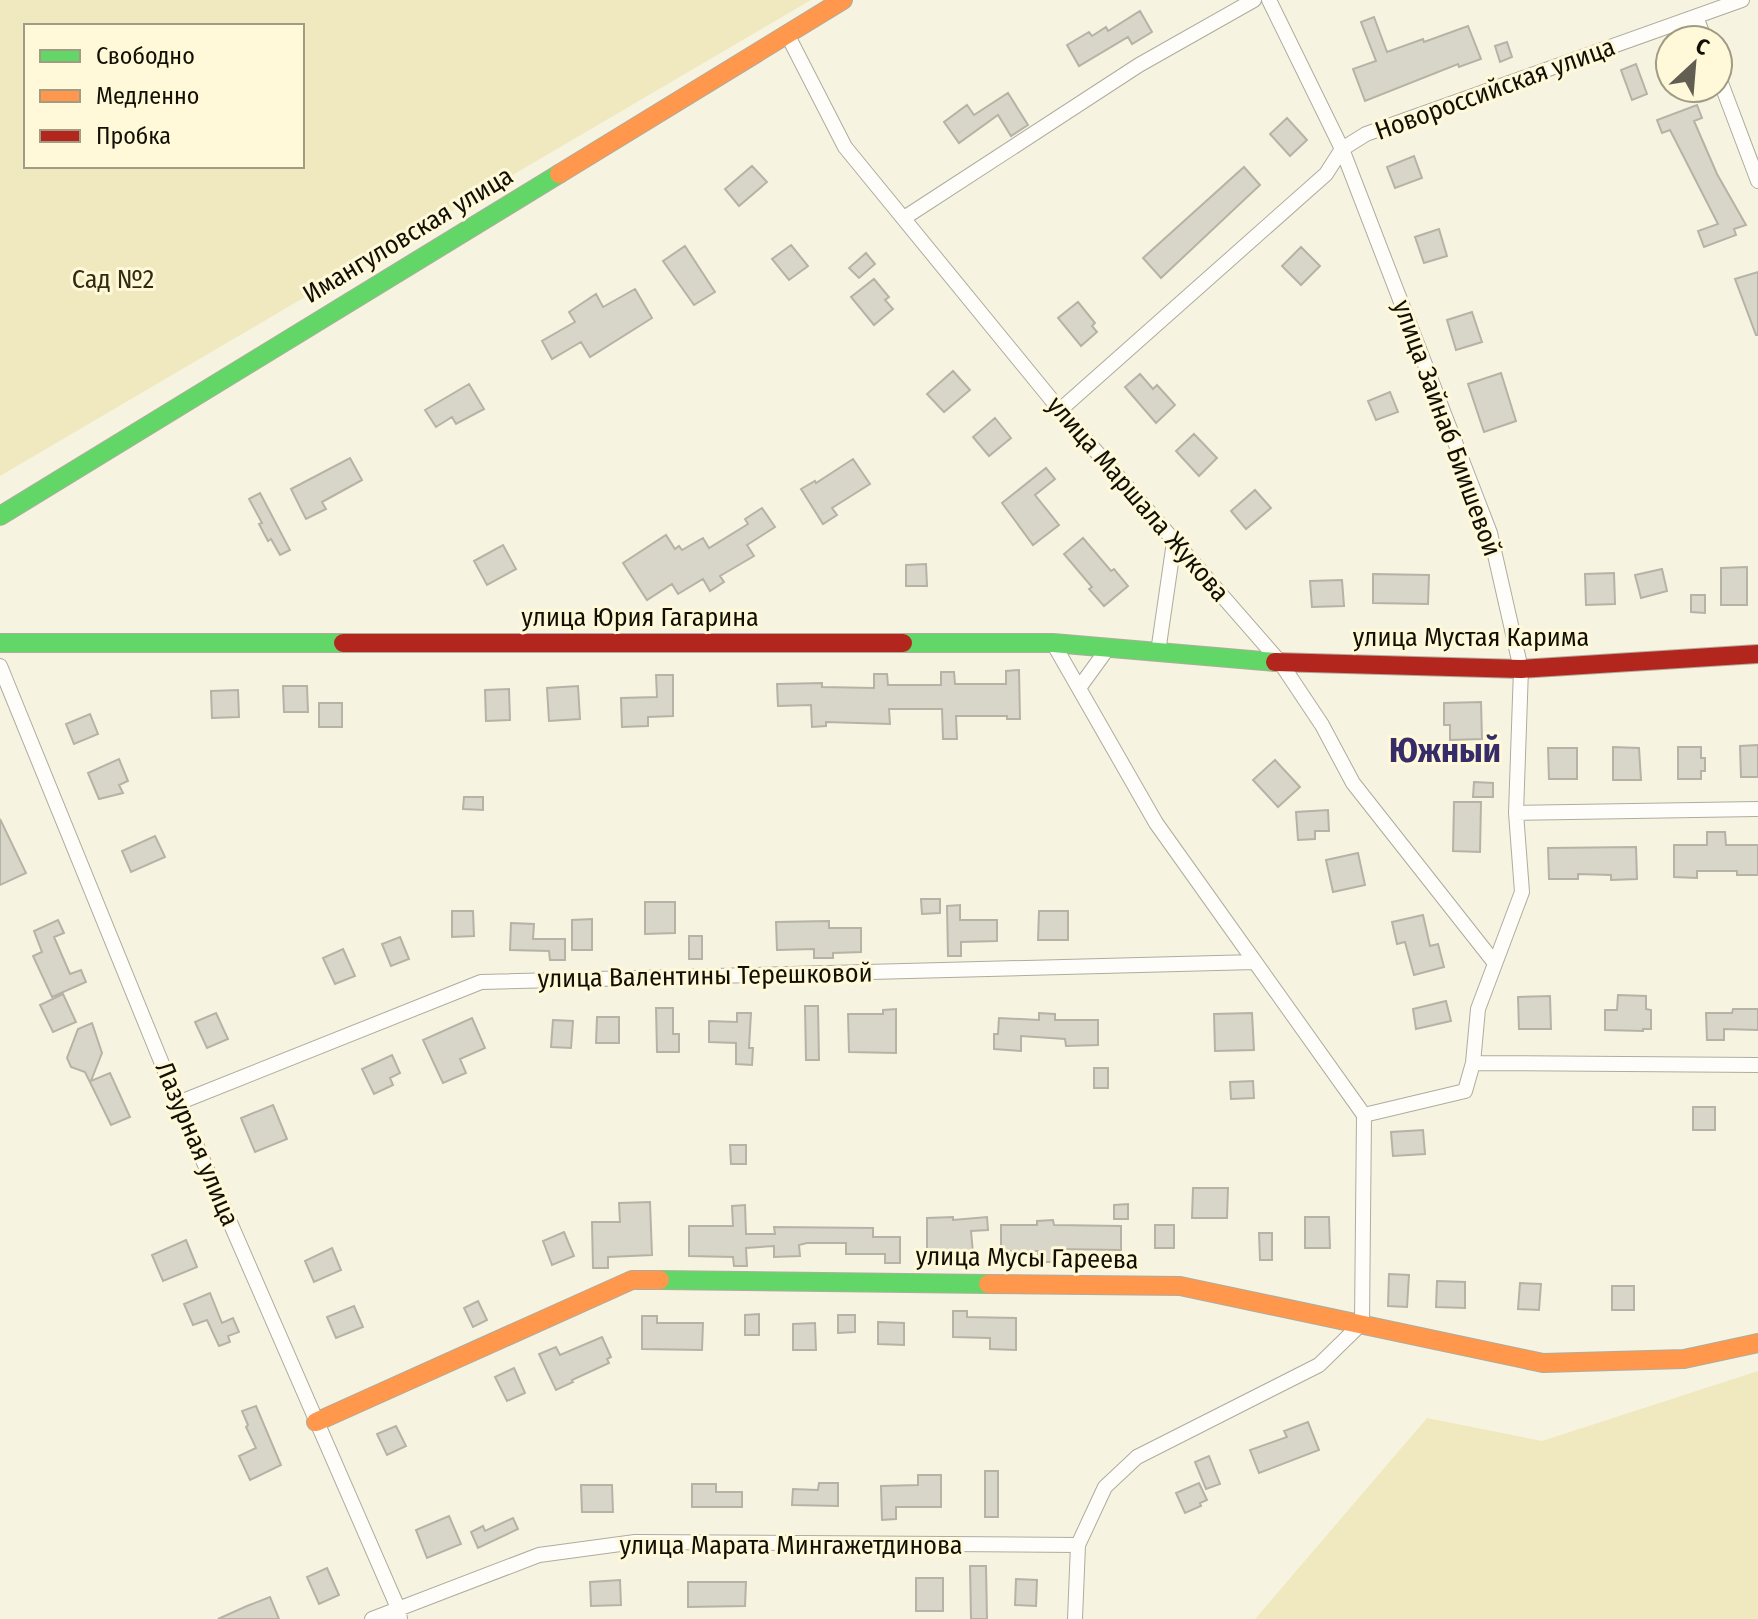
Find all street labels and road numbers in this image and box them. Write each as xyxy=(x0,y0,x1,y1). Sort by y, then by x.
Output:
street label: Новороссийская улица xyxy=(1371,31,1619,147)
street label: Имангуловская улица xyxy=(297,160,519,310)
street label: улица Зайнаб Биишевой xyxy=(1386,296,1508,560)
street label: улица Маршала Жукова xyxy=(1040,390,1236,608)
street label: улица Юрия Гагарина xyxy=(521,602,759,633)
street label: улица Мустая Карима xyxy=(1353,622,1589,653)
street label: улица Валентины Терешковой xyxy=(537,958,873,994)
street label: Лазурная улица xyxy=(148,1057,246,1231)
street label: улица Мусы Гареева xyxy=(915,1241,1139,1275)
street label: улица Марата Мингажетдинова xyxy=(619,1530,963,1561)

